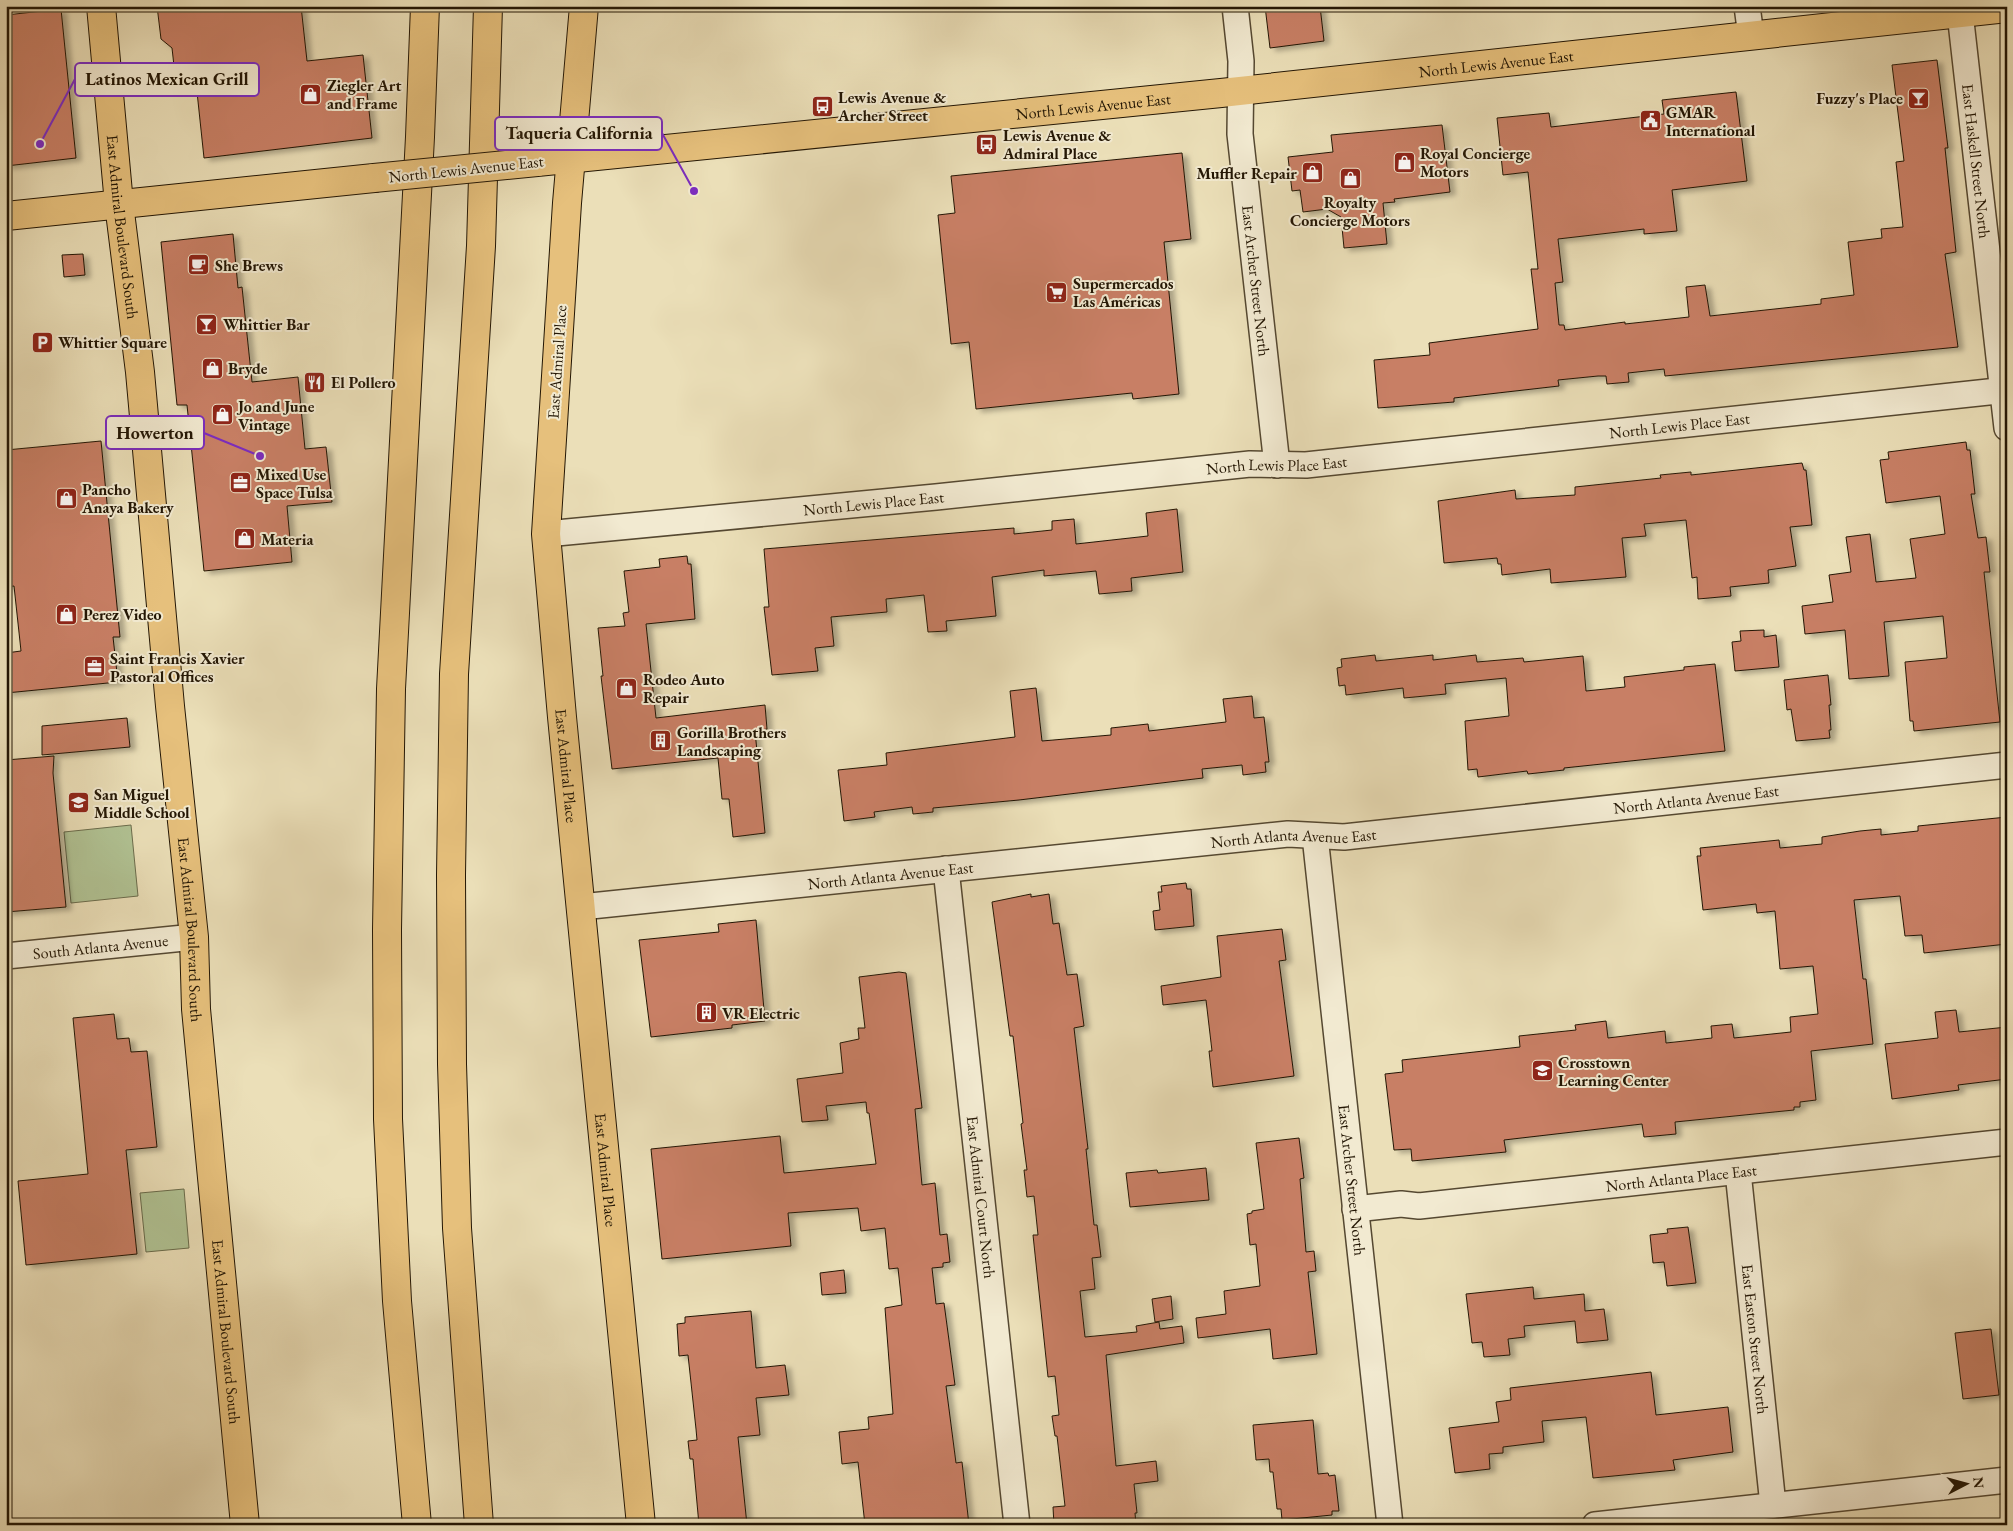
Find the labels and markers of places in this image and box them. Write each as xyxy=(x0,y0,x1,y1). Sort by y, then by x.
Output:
callout: Latinos Mexican Grill xyxy=(75,63,259,96)
place label: Ziegler Art and Frame xyxy=(327,75,401,114)
shop icon: Ziegler Art and Frame xyxy=(299,82,323,106)
bar icon: Fuzzy's Place xyxy=(1907,86,1931,110)
place label: Lewis Avenue & Archer Street xyxy=(837,87,946,126)
place label: Fuzzy's Place xyxy=(1816,88,1903,109)
bus stop icon: Lewis Avenue & Archer Street xyxy=(810,94,834,118)
place label: GMAR International xyxy=(1666,102,1756,141)
public building icon: GMAR International xyxy=(1638,109,1662,133)
callout: Taqueria California xyxy=(495,117,662,150)
place label: Lewis Avenue & Admiral Place xyxy=(1002,125,1111,164)
bus stop icon: Lewis Avenue & Admiral Place xyxy=(975,132,999,156)
place label: Royal Concierge Motors xyxy=(1420,143,1531,182)
shop icon: Royal Concierge Motors xyxy=(1392,150,1416,174)
shop icon: Muffler Repair xyxy=(1301,161,1325,185)
place label: Muffler Repair xyxy=(1196,163,1297,184)
shop icon: Royalty Concierge Motors xyxy=(1338,166,1362,190)
place label: Royalty Concierge Motors xyxy=(1290,192,1410,231)
cafe icon: She Brews xyxy=(187,253,211,277)
place label: She Brews xyxy=(215,255,283,276)
place label: Supermercados Las Américas xyxy=(1073,273,1174,312)
supermarket icon: Supermercados Las Américas xyxy=(1045,280,1069,304)
bar icon: Whittier Bar xyxy=(195,312,219,336)
place label: Whittier Bar xyxy=(223,314,310,335)
parking icon: Whittier Square xyxy=(30,330,54,354)
place label: Whittier Square xyxy=(58,332,167,353)
shop icon: Bryde xyxy=(200,356,224,380)
place label: Bryde xyxy=(228,358,268,379)
restaurant icon: El Pollero xyxy=(303,370,327,394)
place label: El Pollero xyxy=(331,372,396,393)
place label: Jo and June Vintage xyxy=(236,396,315,435)
shop icon: Jo and June Vintage xyxy=(210,403,234,427)
callout: Howerton xyxy=(106,416,204,449)
place label: Mixed Use Space Tulsa xyxy=(256,464,334,503)
office icon: Mixed Use Space Tulsa xyxy=(228,471,252,495)
place label: Pancho Anaya Bakery xyxy=(81,479,174,518)
shop icon: Pancho Anaya Bakery xyxy=(54,486,78,510)
shop icon: Materia xyxy=(233,527,257,551)
place label: Materia xyxy=(261,529,314,550)
shop icon: Perez Video xyxy=(55,602,79,626)
place label: Perez Video xyxy=(83,604,162,625)
place label: Saint Francis Xavier Pastoral Offices xyxy=(110,648,245,687)
office icon: Saint Francis Xavier Pastoral Offices xyxy=(82,655,106,679)
place label: Rodeo Auto Repair xyxy=(643,669,724,708)
shop icon: Rodeo Auto Repair xyxy=(615,676,639,700)
place label: Gorilla Brothers Landscaping xyxy=(677,722,786,761)
building icon: Gorilla Brothers Landscaping xyxy=(649,729,673,753)
place label: San Miguel Middle School xyxy=(94,784,190,823)
school or university icon: San Miguel Middle School xyxy=(66,791,90,815)
building icon: VR Electric xyxy=(694,1001,718,1025)
place label: VR Electric xyxy=(722,1003,800,1024)
place label: Crosstown Learning Center xyxy=(1558,1052,1669,1091)
school or university icon: Crosstown Learning Center xyxy=(1530,1059,1554,1083)

